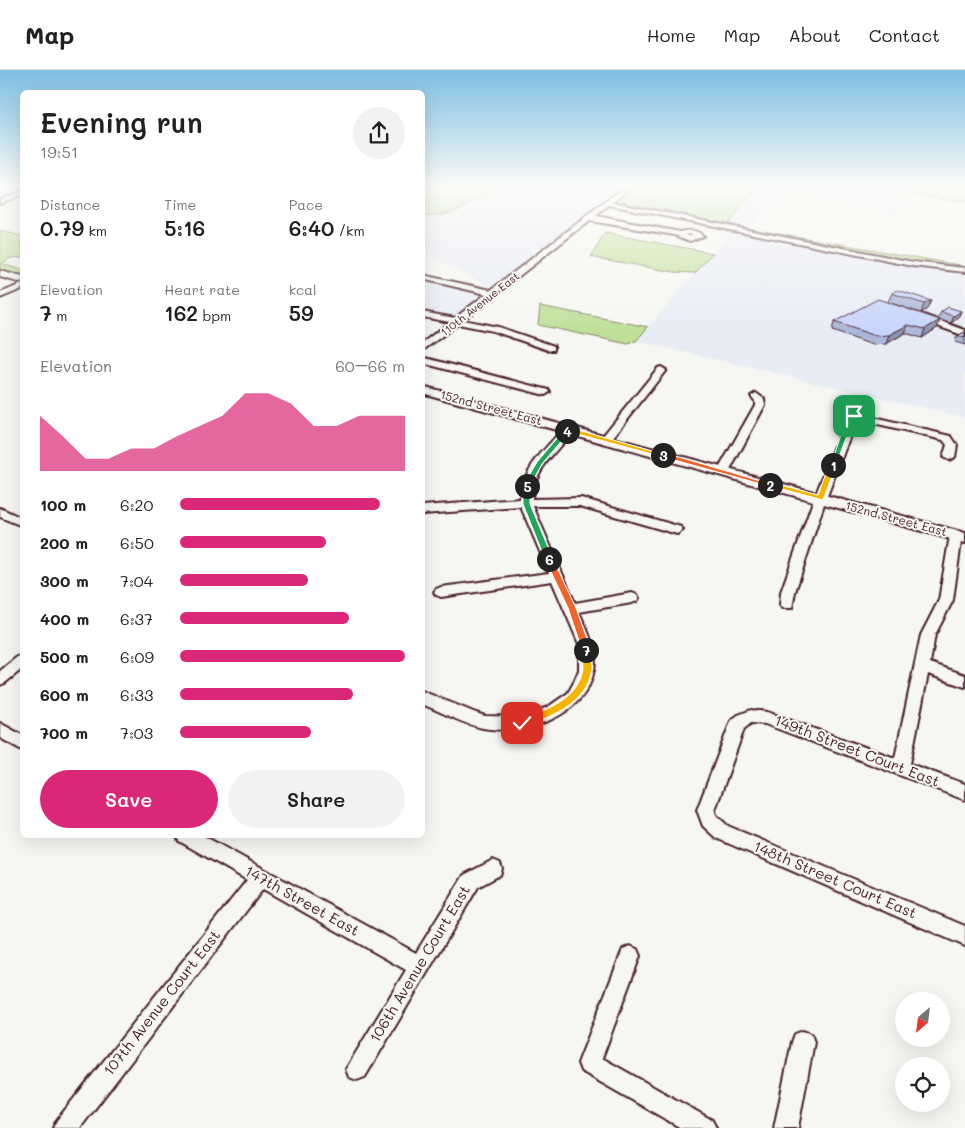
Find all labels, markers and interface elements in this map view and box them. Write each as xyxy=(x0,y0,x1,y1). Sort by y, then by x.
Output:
text: Map xyxy=(25,19,74,50)
text: Home xyxy=(647,23,696,47)
text: Map xyxy=(724,23,760,47)
text: About xyxy=(788,23,841,47)
text: Contact xyxy=(869,23,940,47)
text: Evening run xyxy=(40,104,203,140)
button: share xyxy=(353,107,405,159)
text: 19:51 xyxy=(40,141,78,162)
text: Distance xyxy=(40,195,100,214)
text: Time xyxy=(164,195,196,214)
text: Pace xyxy=(289,195,323,214)
text: 0.79 xyxy=(40,214,84,241)
text: 5:16 xyxy=(164,214,205,241)
text: 6:40 xyxy=(289,214,334,241)
text: km xyxy=(84,221,107,240)
text: /km xyxy=(334,221,365,240)
street label: 110th Avenue East xyxy=(437,268,522,339)
text: Elevation xyxy=(40,280,103,299)
text: Heart rate xyxy=(164,280,240,299)
text: kcal xyxy=(289,280,317,299)
text: 7 xyxy=(40,299,52,326)
text: 162 xyxy=(164,299,198,326)
text: 59 xyxy=(289,299,313,326)
text: m xyxy=(52,306,67,325)
text: bpm xyxy=(198,306,231,325)
text: Elevation xyxy=(40,355,112,376)
text: 60–66 m xyxy=(335,355,405,376)
street label: 152nd Street East xyxy=(439,386,544,428)
pin xyxy=(833,395,875,437)
icon: arrive xyxy=(840,402,868,430)
pin: 4 xyxy=(554,418,580,444)
text: 4 xyxy=(563,422,572,441)
pin: 3 xyxy=(650,442,676,468)
text: 3 xyxy=(659,446,668,465)
pin: 1 xyxy=(820,452,846,478)
text: 1 xyxy=(830,456,837,475)
pin: 2 xyxy=(758,472,782,498)
pin: 5 xyxy=(514,474,540,498)
text: 2 xyxy=(767,476,774,495)
text: 5 xyxy=(523,477,532,496)
text: 100 m xyxy=(40,494,86,515)
text: 6:20 xyxy=(120,494,153,515)
street label: 152nd Street East xyxy=(844,497,949,539)
text: 200 m xyxy=(40,532,88,553)
text: 6:50 xyxy=(120,532,154,553)
pin: 6 xyxy=(536,546,562,572)
text: 6 xyxy=(545,550,554,569)
text: 300 m xyxy=(40,570,89,591)
text: 7:04 xyxy=(120,570,153,591)
text: 400 m xyxy=(40,608,89,629)
text: 6:37 xyxy=(120,608,153,629)
pin: 7 xyxy=(574,638,598,662)
text: 7 xyxy=(583,641,590,660)
text: 500 m xyxy=(40,646,88,667)
text: 6:09 xyxy=(120,646,154,667)
text: 600 m xyxy=(40,684,89,705)
text: 6:33 xyxy=(120,684,153,705)
pin xyxy=(501,702,543,744)
icon: check xyxy=(508,709,536,737)
street label: 149th Street Court East xyxy=(772,709,943,791)
text: 700 m xyxy=(40,722,88,743)
text: 7:03 xyxy=(120,722,153,743)
button: Save xyxy=(40,770,218,828)
button: Share xyxy=(228,770,405,828)
street label: 148th Street Court East xyxy=(751,836,920,923)
street label: 147th Street East xyxy=(242,860,363,940)
street label: 106th Avenue Court East xyxy=(364,881,474,1046)
street label: 107th Avenue Court East xyxy=(98,926,224,1079)
north arrow xyxy=(895,992,950,1048)
map controls xyxy=(895,992,950,1112)
button: locate xyxy=(895,1057,950,1112)

